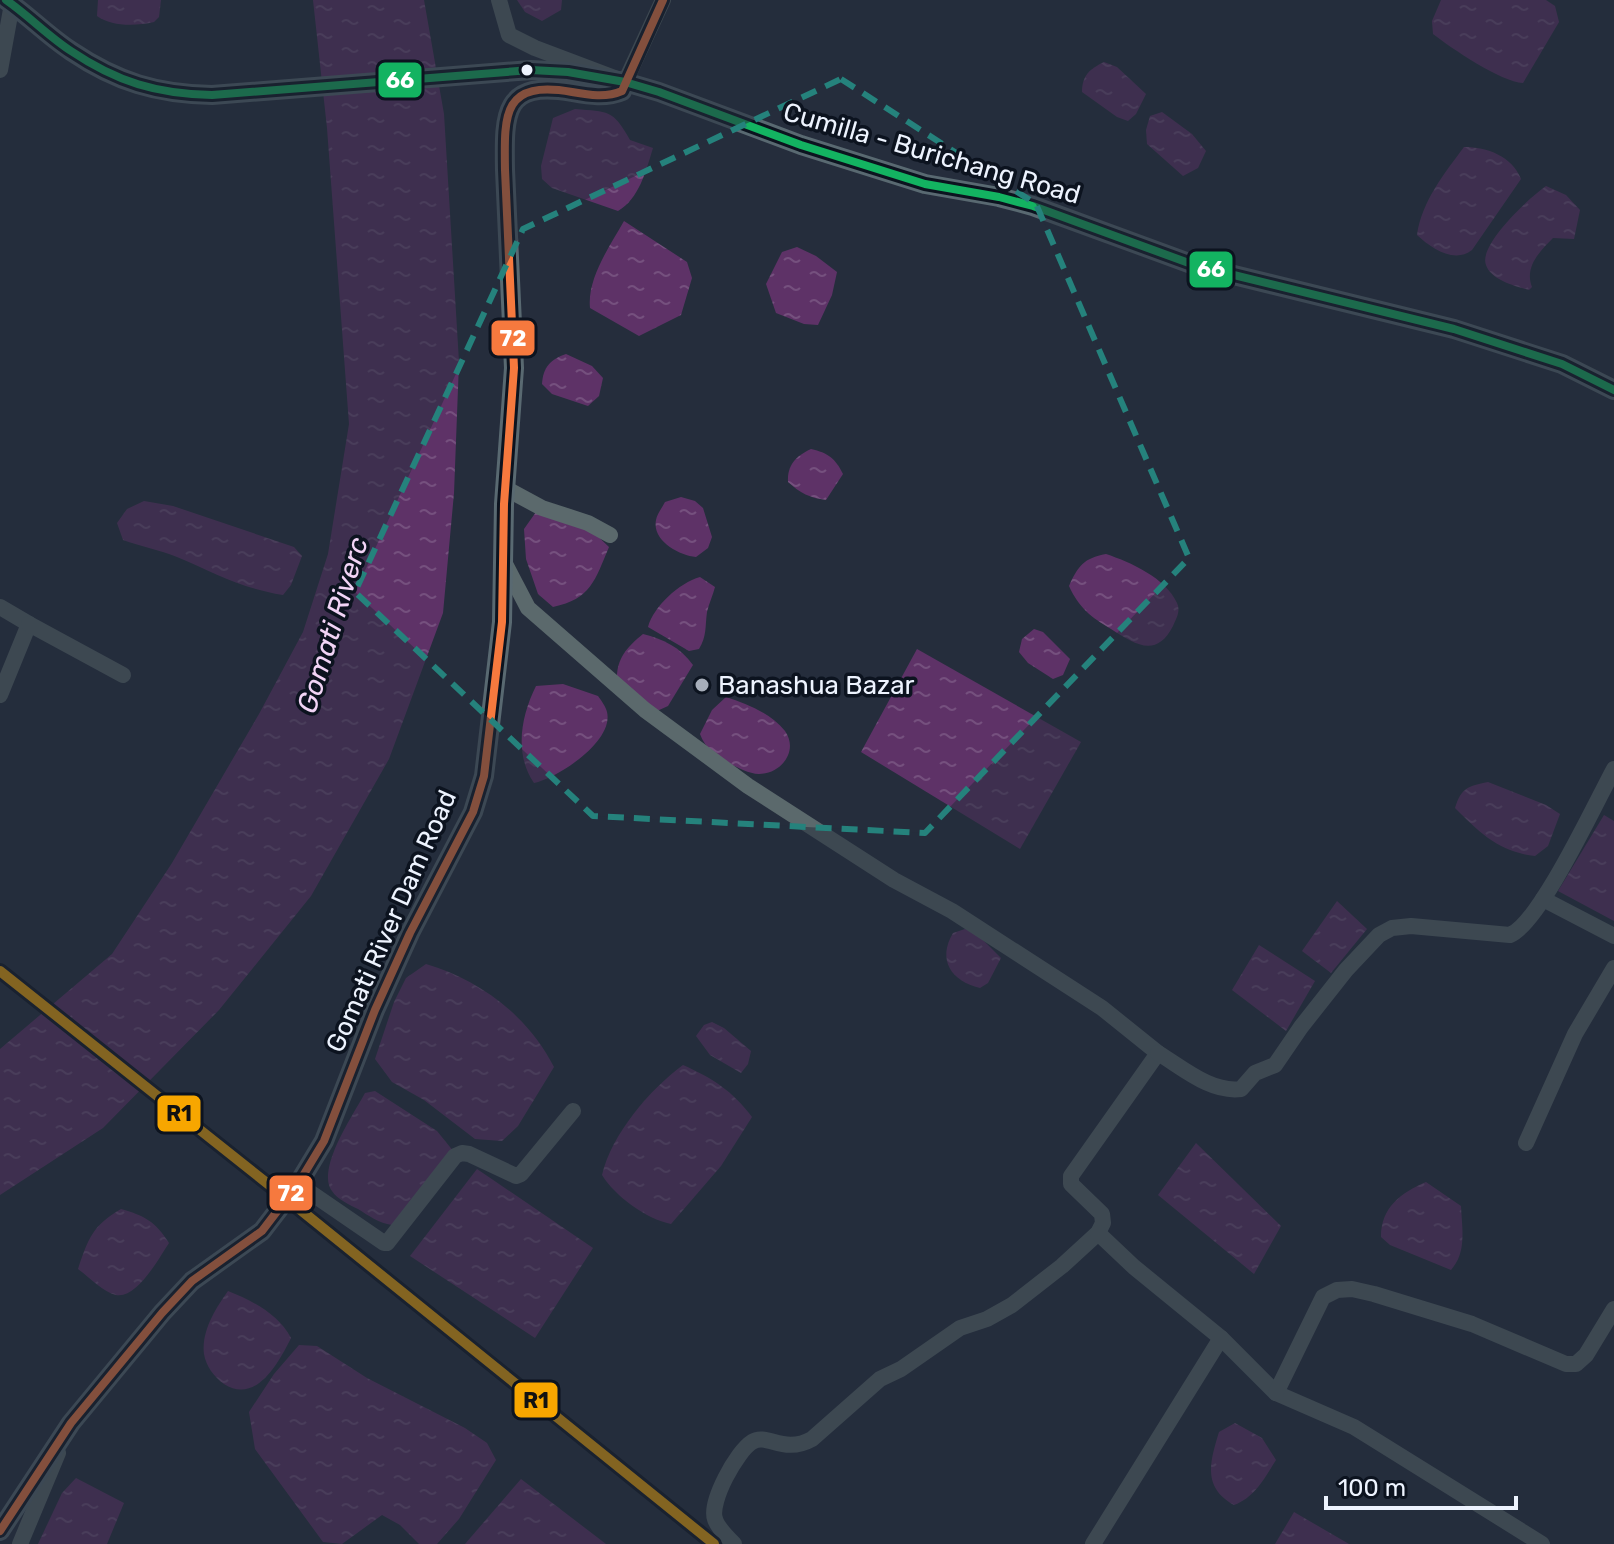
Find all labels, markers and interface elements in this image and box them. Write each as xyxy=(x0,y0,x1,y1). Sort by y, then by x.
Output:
line badge: 66 xyxy=(377,61,423,99)
unlabelled marker xyxy=(519,62,535,78)
text: 66 xyxy=(386,67,414,94)
street label: Cumilla - Burichang Road xyxy=(780,96,1084,211)
line badge: 66 xyxy=(1188,250,1234,289)
text: 66 xyxy=(1197,256,1225,283)
line badge: 72 xyxy=(490,319,536,357)
text: 72 xyxy=(500,325,526,352)
water label: Gomati Riverc xyxy=(290,533,375,717)
place label: Banashua Bazar xyxy=(718,670,915,701)
marker: Banashua Bazar xyxy=(693,676,711,694)
street label: Gomati River Dam Road xyxy=(320,785,463,1057)
line badge: R1 xyxy=(156,1094,202,1133)
text: R1 xyxy=(166,1100,192,1127)
line badge: 72 xyxy=(268,1174,314,1212)
text: 72 xyxy=(278,1180,304,1207)
line badge: R1 xyxy=(513,1381,559,1419)
text: R1 xyxy=(523,1387,549,1414)
scale bar xyxy=(1326,1460,1516,1510)
text: 100 m xyxy=(1338,1474,1406,1502)

